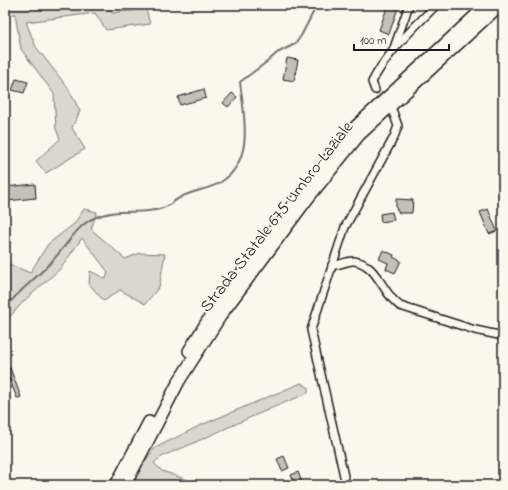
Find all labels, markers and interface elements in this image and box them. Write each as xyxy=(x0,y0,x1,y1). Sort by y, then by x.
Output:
scale bar xyxy=(354,26,449,52)
text: 100 m xyxy=(360,32,387,50)
street label: Strada Statale 675 Umbro-Laziale xyxy=(194,116,360,318)

